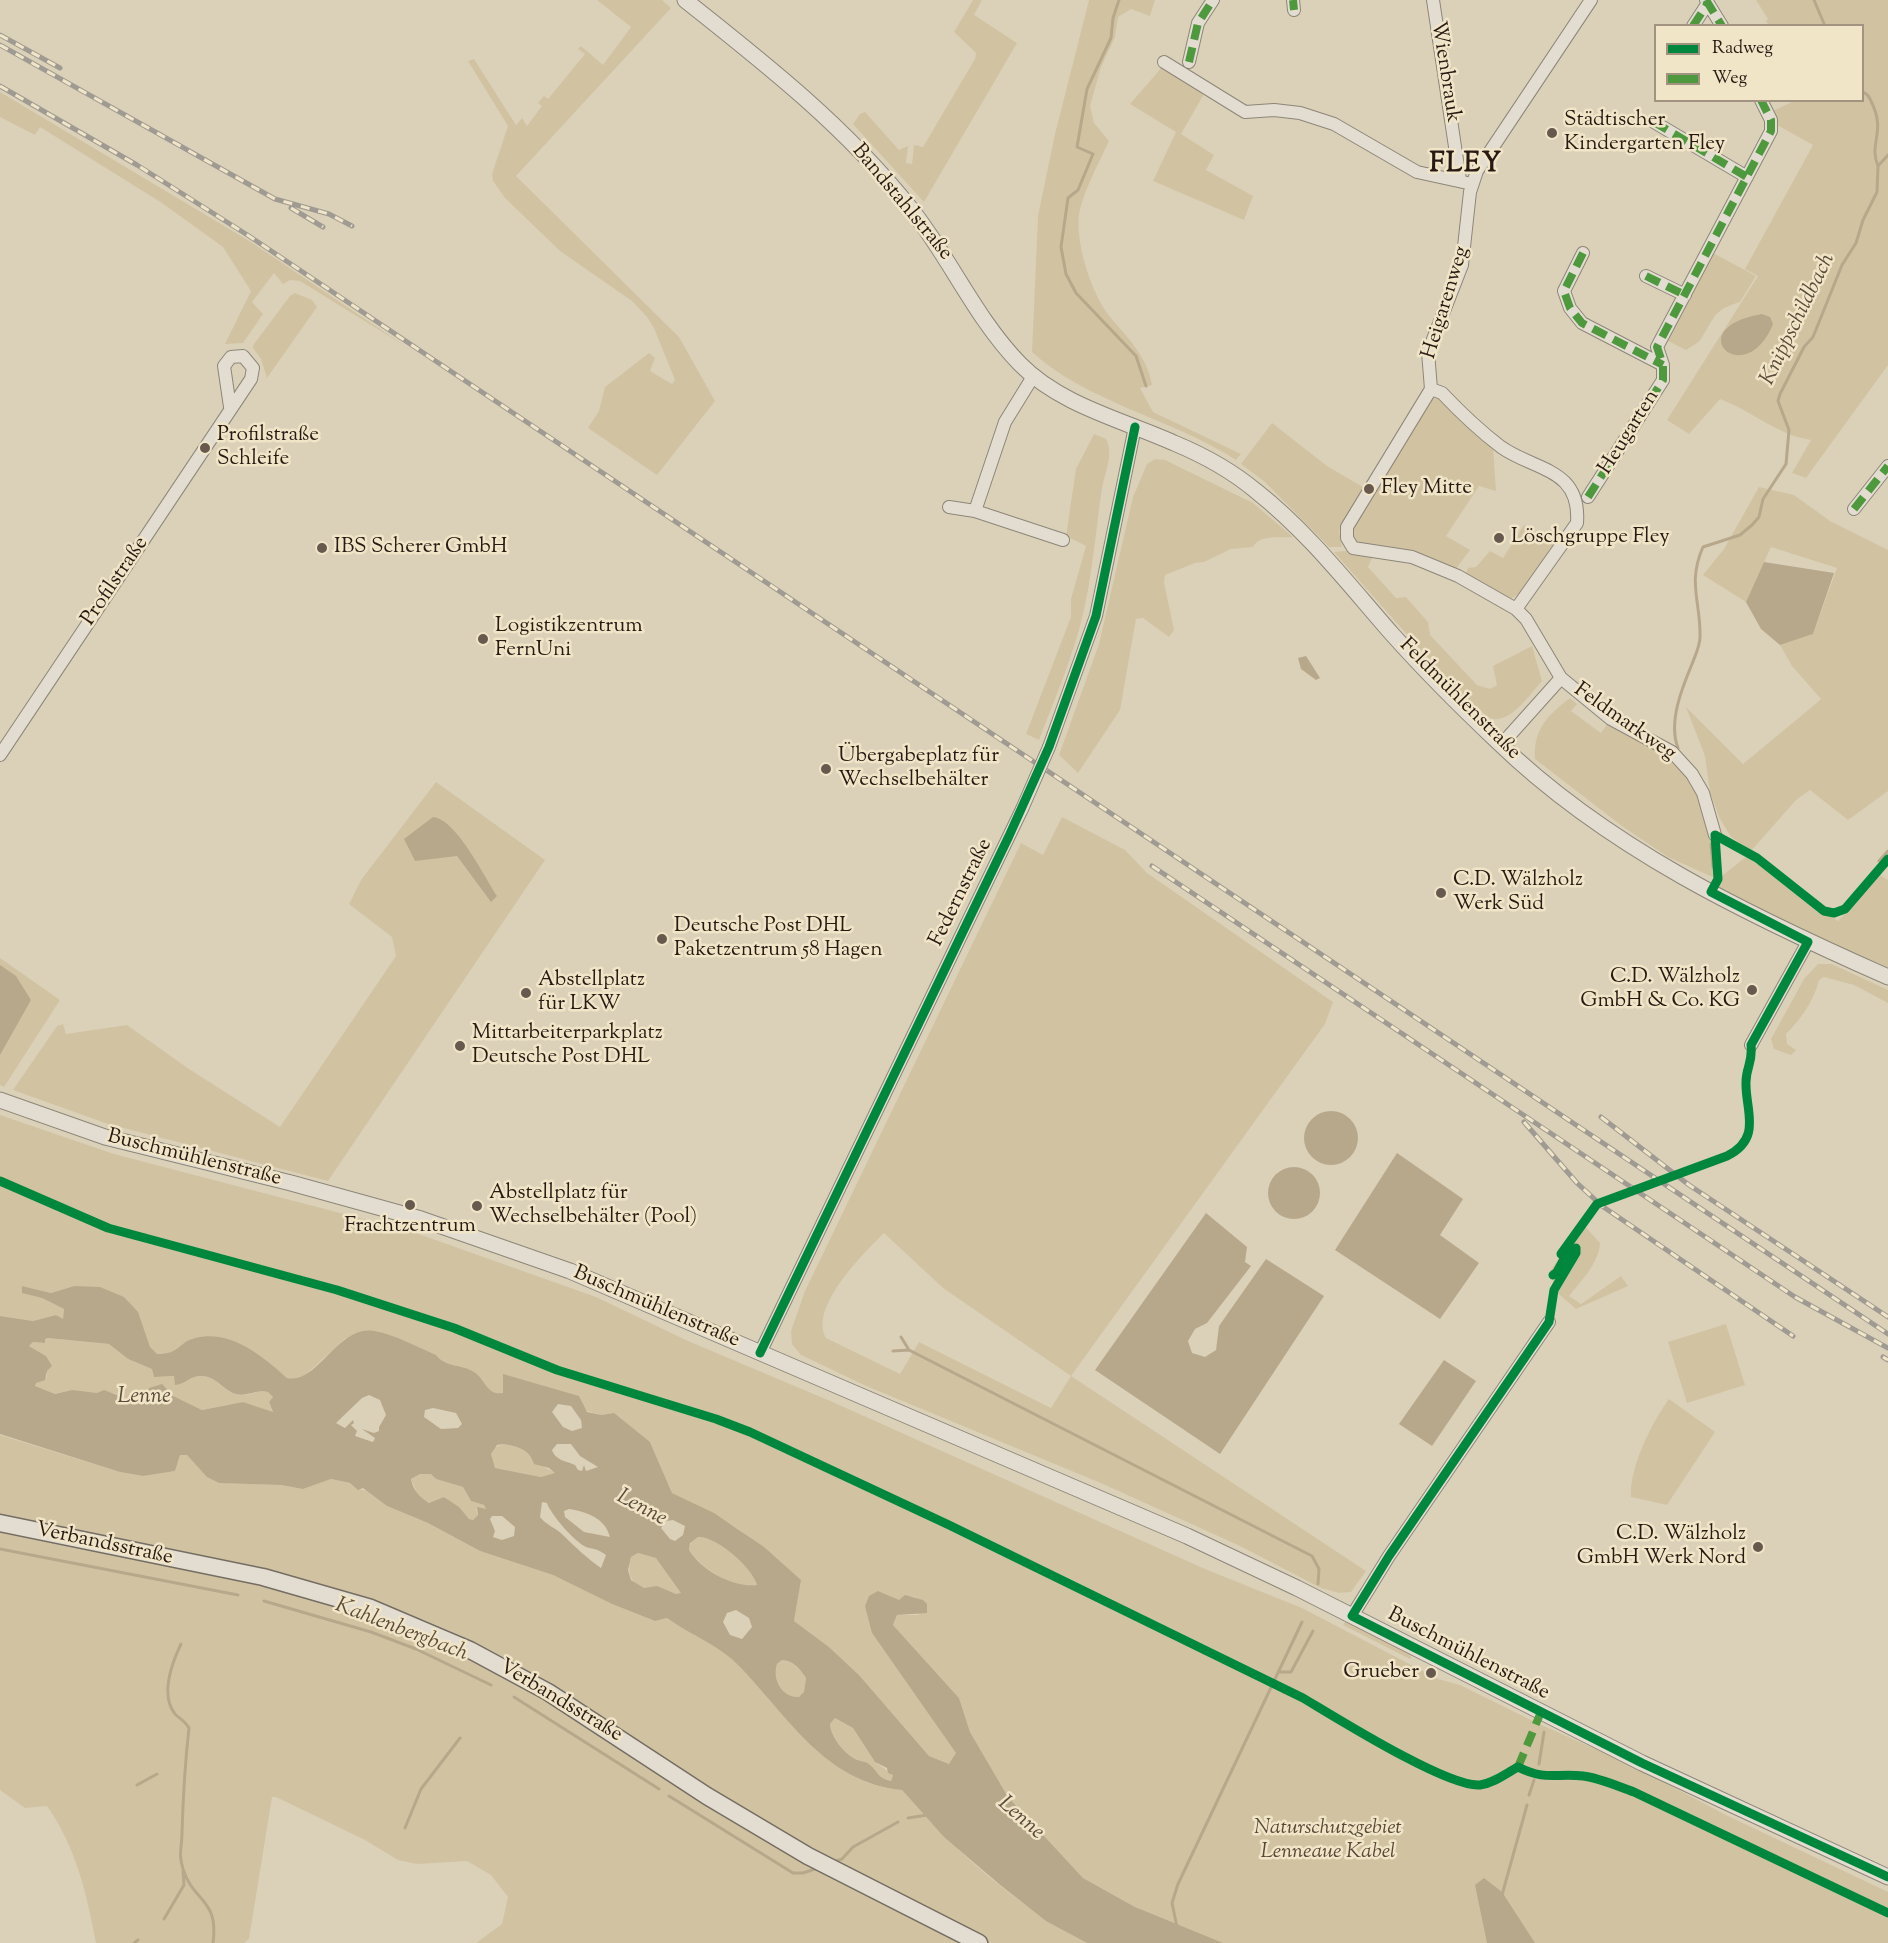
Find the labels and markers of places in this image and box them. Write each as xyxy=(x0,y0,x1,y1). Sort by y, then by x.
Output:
place label: Städtischer Kindergarten Fley xyxy=(1564,108,1725,158)
marker: Städtischer Kindergarten Fley xyxy=(1545,126,1559,140)
place label: Profilstraße Schleife xyxy=(217,423,319,473)
marker: Profilstraße Schleife xyxy=(198,441,212,455)
place label: Fley Mitte xyxy=(1381,476,1472,502)
marker: Fley Mitte xyxy=(1362,482,1376,496)
place label: Löschgruppe Fley xyxy=(1511,525,1670,551)
marker: Löschgruppe Fley xyxy=(1492,531,1506,545)
place label: IBS Scherer GmbH xyxy=(334,535,507,561)
marker: IBS Scherer GmbH xyxy=(315,541,329,555)
place label: Logistikzentrum FernUni xyxy=(495,614,643,664)
marker: Logistikzentrum FernUni xyxy=(476,632,490,646)
place label: Übergabeplatz für Wechselbehälter xyxy=(838,744,999,794)
marker: Übergabeplatz für Wechselbehälter xyxy=(819,762,833,776)
place label: C.D. Wälzholz Werk Süd xyxy=(1453,868,1583,918)
marker: C.D. Wälzholz Werk Süd xyxy=(1434,886,1448,900)
place label: Deutsche Post DHL Paketzentrum 58 Hagen xyxy=(674,914,883,964)
marker: Deutsche Post DHL Paketzentrum 58 Hagen xyxy=(655,932,669,946)
place label: C.D. Wälzholz GmbH & Co. KG xyxy=(1580,965,1740,1015)
place label: Abstellplatz für LKW xyxy=(538,968,645,1018)
marker: C.D. Wälzholz GmbH & Co. KG xyxy=(1745,983,1759,997)
marker: Abstellplatz für LKW xyxy=(519,986,533,1000)
place label: Mittarbeiterparkplatz Deutsche Post DHL xyxy=(472,1021,663,1071)
marker: Mittarbeiterparkplatz Deutsche Post DHL xyxy=(453,1039,467,1053)
place label: Abstellplatz für Wechselbehälter (Pool) xyxy=(489,1181,697,1231)
marker: Frachtzentrum xyxy=(403,1198,417,1212)
marker: Abstellplatz für Wechselbehälter (Pool) xyxy=(470,1199,484,1213)
place label: Frachtzentrum xyxy=(344,1214,476,1240)
place label: C.D. Wälzholz GmbH Werk Nord xyxy=(1577,1522,1746,1572)
marker: C.D. Wälzholz GmbH Werk Nord xyxy=(1751,1540,1765,1554)
place label: Grueber xyxy=(1343,1660,1419,1686)
marker: Grueber xyxy=(1424,1666,1438,1680)

